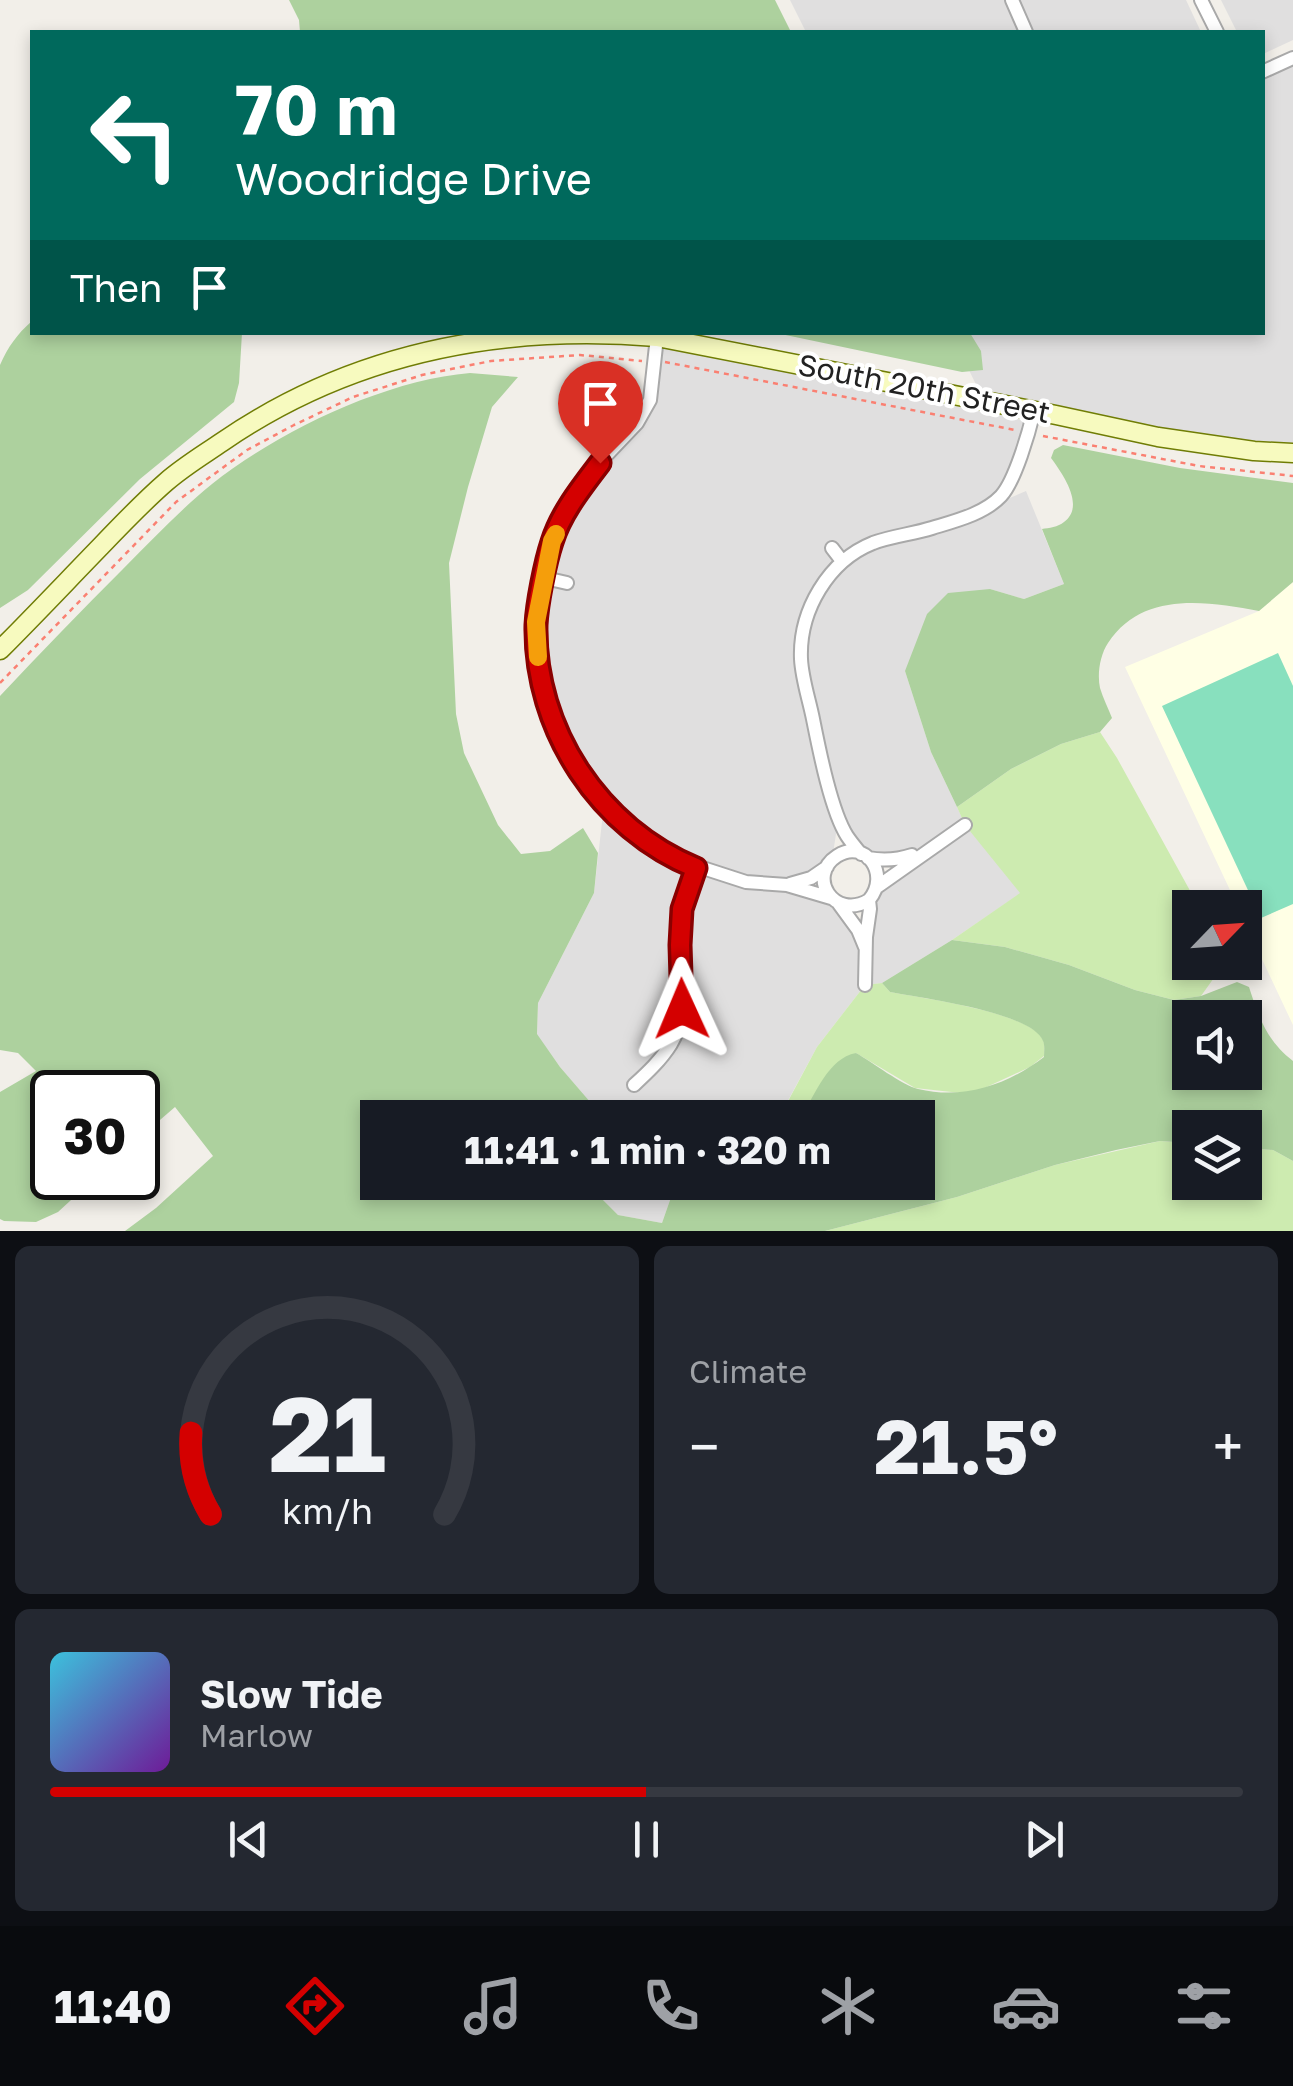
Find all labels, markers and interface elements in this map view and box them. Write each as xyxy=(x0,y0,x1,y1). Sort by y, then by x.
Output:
text: 70 m xyxy=(235,66,397,150)
icon: left xyxy=(70,70,200,200)
text: Woodridge Drive xyxy=(235,151,592,205)
icon: arrive xyxy=(182,260,237,315)
text: Then xyxy=(70,265,162,310)
street label: South 20th Street xyxy=(795,346,1053,430)
pin xyxy=(558,361,643,464)
icon: arrive xyxy=(573,376,628,431)
north arrow xyxy=(1172,890,1262,980)
map controls xyxy=(1172,890,1262,1200)
position arrow xyxy=(630,957,734,1061)
button: sound xyxy=(1172,1000,1262,1090)
speed limit sign: 30 xyxy=(30,1070,160,1200)
button: layers xyxy=(1172,1110,1262,1200)
text: 11:41 · 1 min · 320 m xyxy=(464,1127,831,1172)
text: Climate xyxy=(689,1352,807,1390)
text: 21 xyxy=(268,1370,386,1495)
text: 21.5° xyxy=(874,1400,1058,1491)
text: − xyxy=(689,1413,719,1479)
text: + xyxy=(1213,1413,1243,1479)
text: km/h xyxy=(282,1489,372,1532)
text: Slow Tide xyxy=(200,1671,383,1716)
text: Marlow xyxy=(200,1716,313,1754)
icon: previous xyxy=(221,1812,276,1867)
icon: pause xyxy=(619,1812,674,1867)
icon: next xyxy=(1017,1812,1072,1867)
icon: directions xyxy=(280,1971,350,2041)
icon: music xyxy=(458,1971,528,2041)
icon: phone xyxy=(636,1971,706,2041)
icon: climate xyxy=(813,1971,883,2041)
icon: car xyxy=(991,1971,1061,2041)
icon: filters xyxy=(1169,1971,1239,2041)
text: 11:40 xyxy=(54,1979,172,2033)

